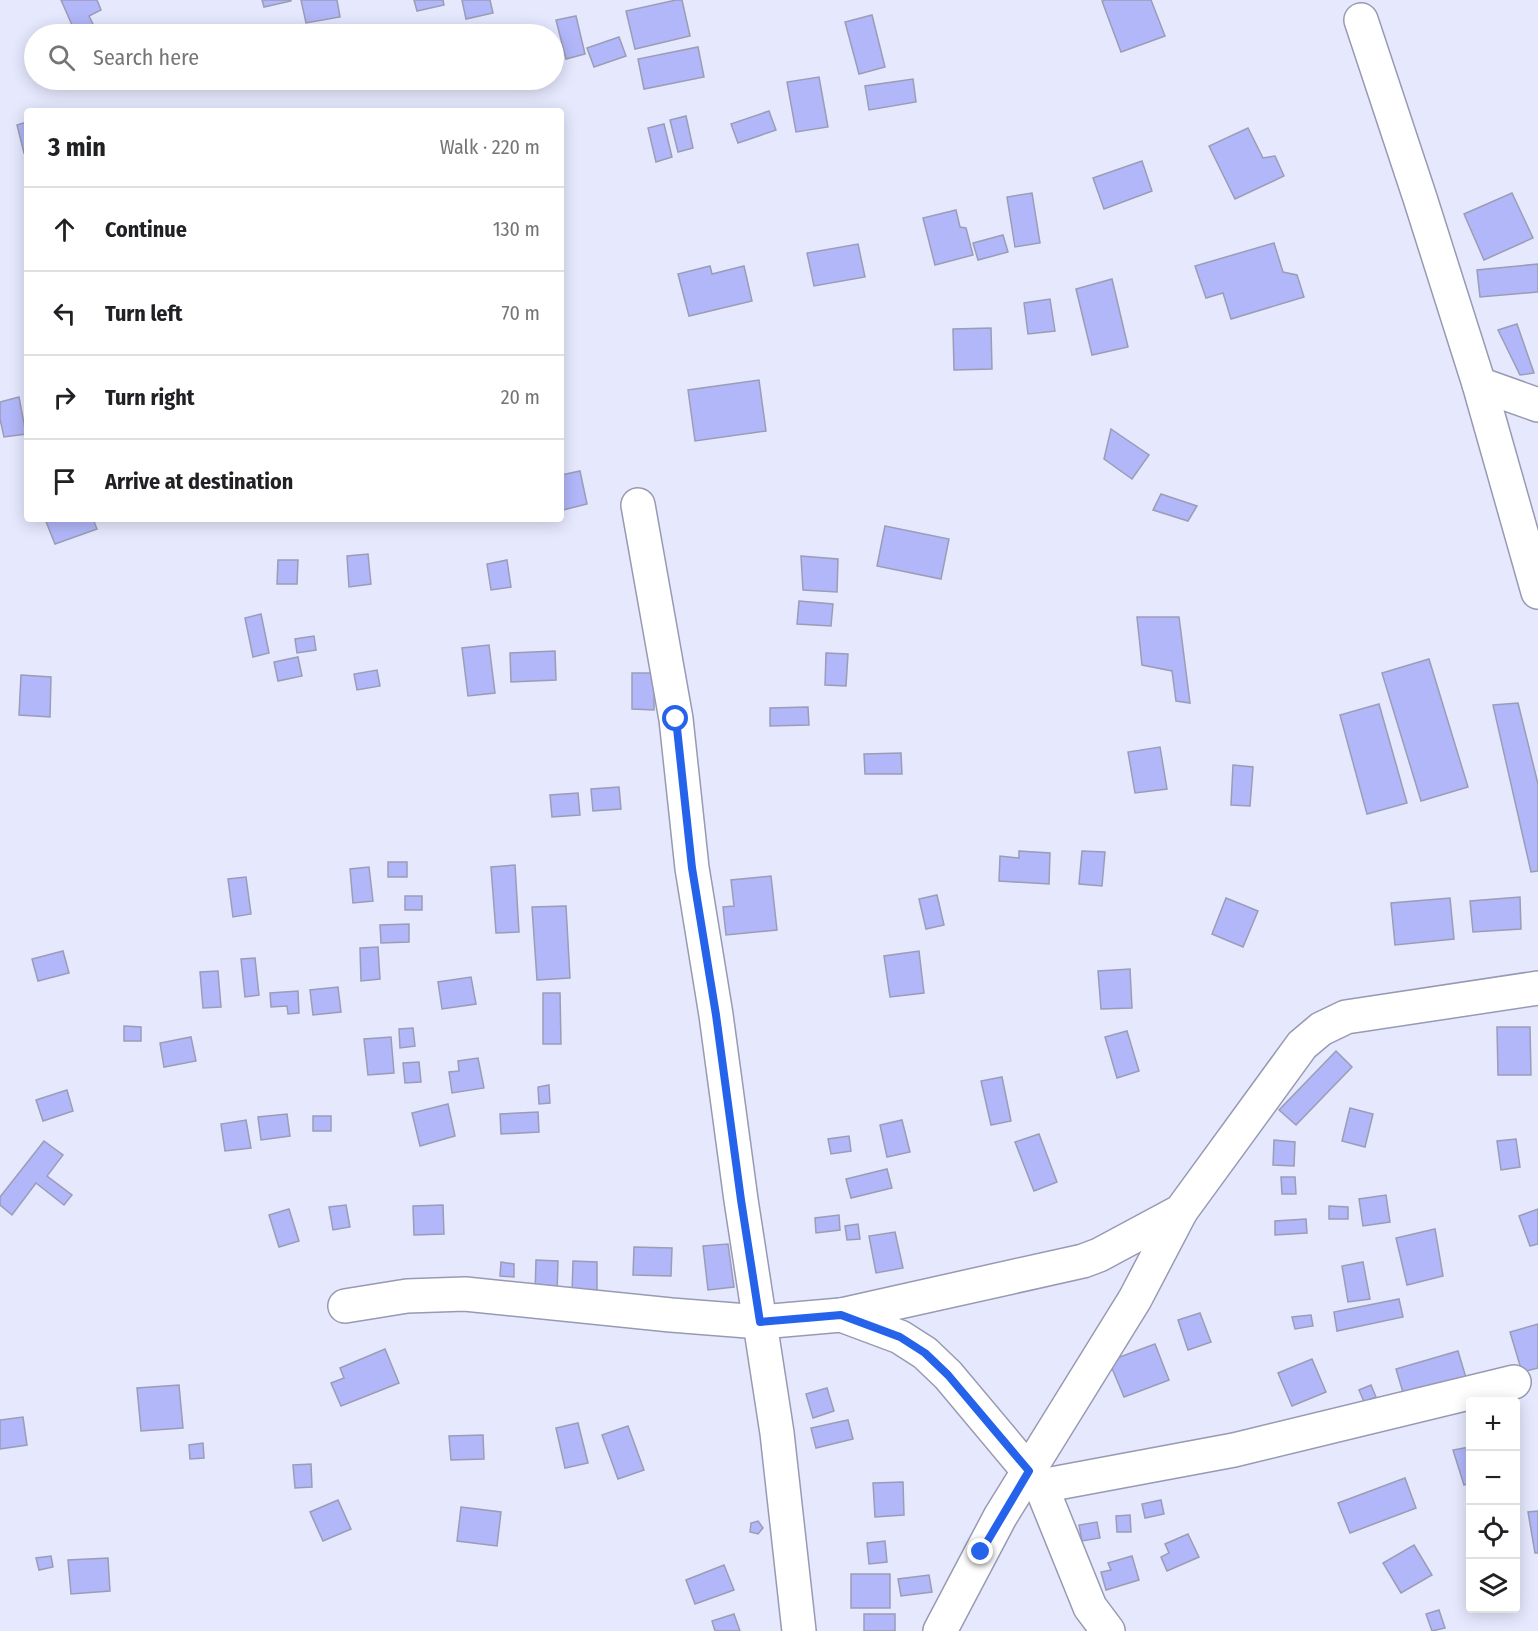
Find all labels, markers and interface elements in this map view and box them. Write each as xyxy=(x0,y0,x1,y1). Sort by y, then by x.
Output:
search box xyxy=(24,24,564,90)
icon: search xyxy=(45,41,78,74)
text: Search here xyxy=(93,44,199,71)
text: 3 min xyxy=(48,132,106,163)
text: Walk · 220 m xyxy=(440,135,540,159)
icon: ahead xyxy=(48,213,81,246)
text: Continue xyxy=(105,216,187,243)
text: 130 m xyxy=(493,217,540,241)
icon: left xyxy=(48,297,81,330)
text: Turn left xyxy=(105,300,183,327)
text: 70 m xyxy=(502,301,540,325)
icon: right xyxy=(48,381,81,414)
text: Turn right xyxy=(105,384,194,411)
text: 20 m xyxy=(501,385,540,409)
icon: arrive xyxy=(48,465,81,498)
text: Arrive at destination xyxy=(105,468,293,495)
route start xyxy=(662,705,688,731)
map controls xyxy=(1466,1397,1520,1613)
button: + xyxy=(1466,1397,1520,1451)
button: − xyxy=(1466,1451,1520,1505)
button: locate xyxy=(1466,1505,1520,1559)
route end xyxy=(967,1538,993,1564)
button: layers xyxy=(1466,1559,1520,1613)

